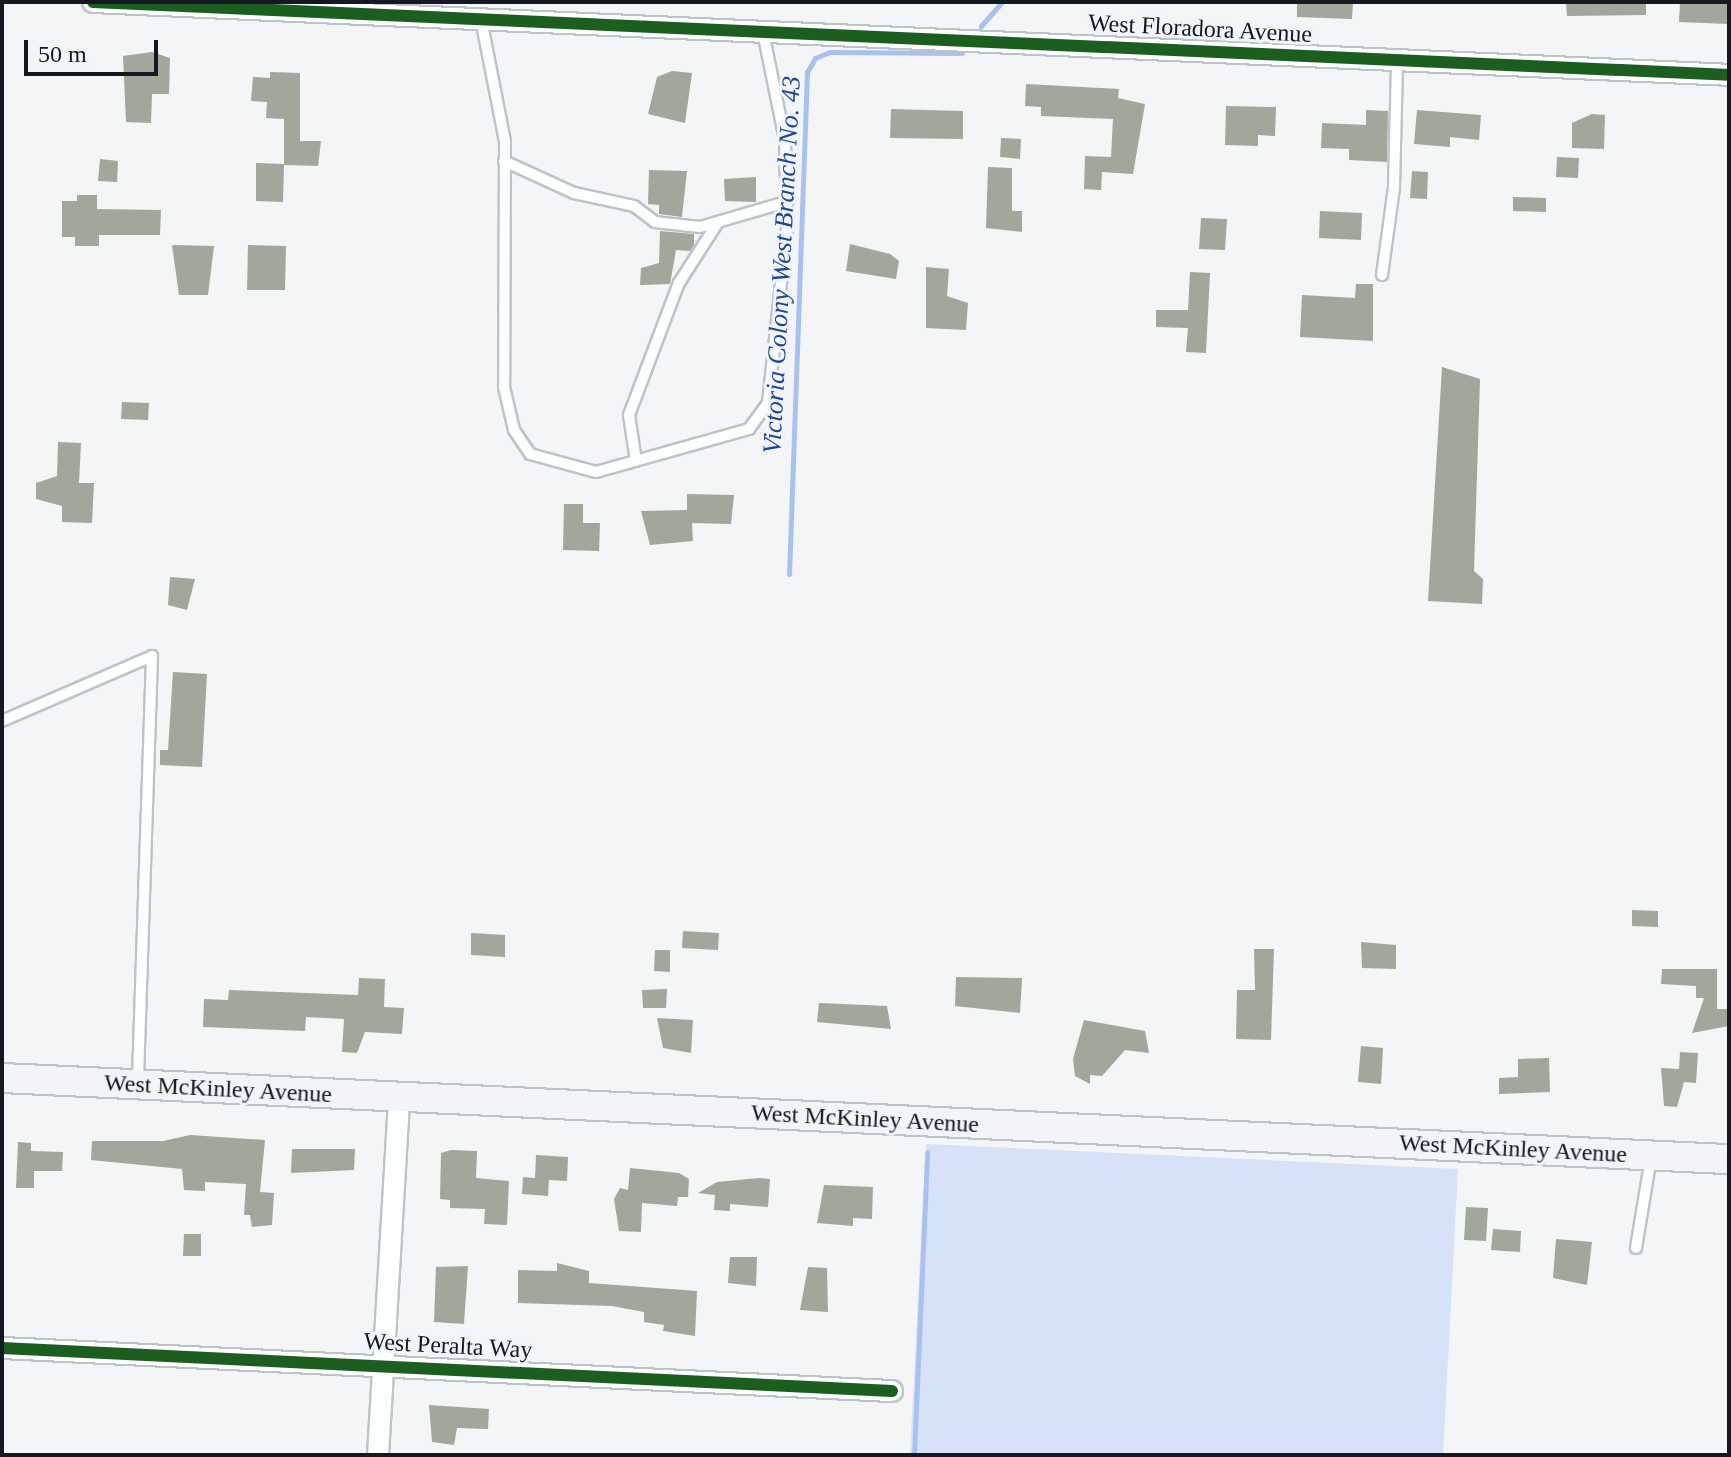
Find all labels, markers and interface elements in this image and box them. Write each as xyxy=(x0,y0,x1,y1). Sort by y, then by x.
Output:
street label: West Floradora Avenue xyxy=(1087,9,1313,49)
scale bar xyxy=(28,24,162,74)
text: 50 m xyxy=(38,41,87,67)
water label: Victoria Colony West Branch No. 43 xyxy=(757,75,807,455)
street label: West McKinley Avenue xyxy=(103,1069,333,1109)
street label: West McKinley Avenue xyxy=(750,1099,980,1139)
street label: West McKinley Avenue xyxy=(1398,1129,1628,1169)
street label: West Peralta Way xyxy=(363,1327,533,1365)

